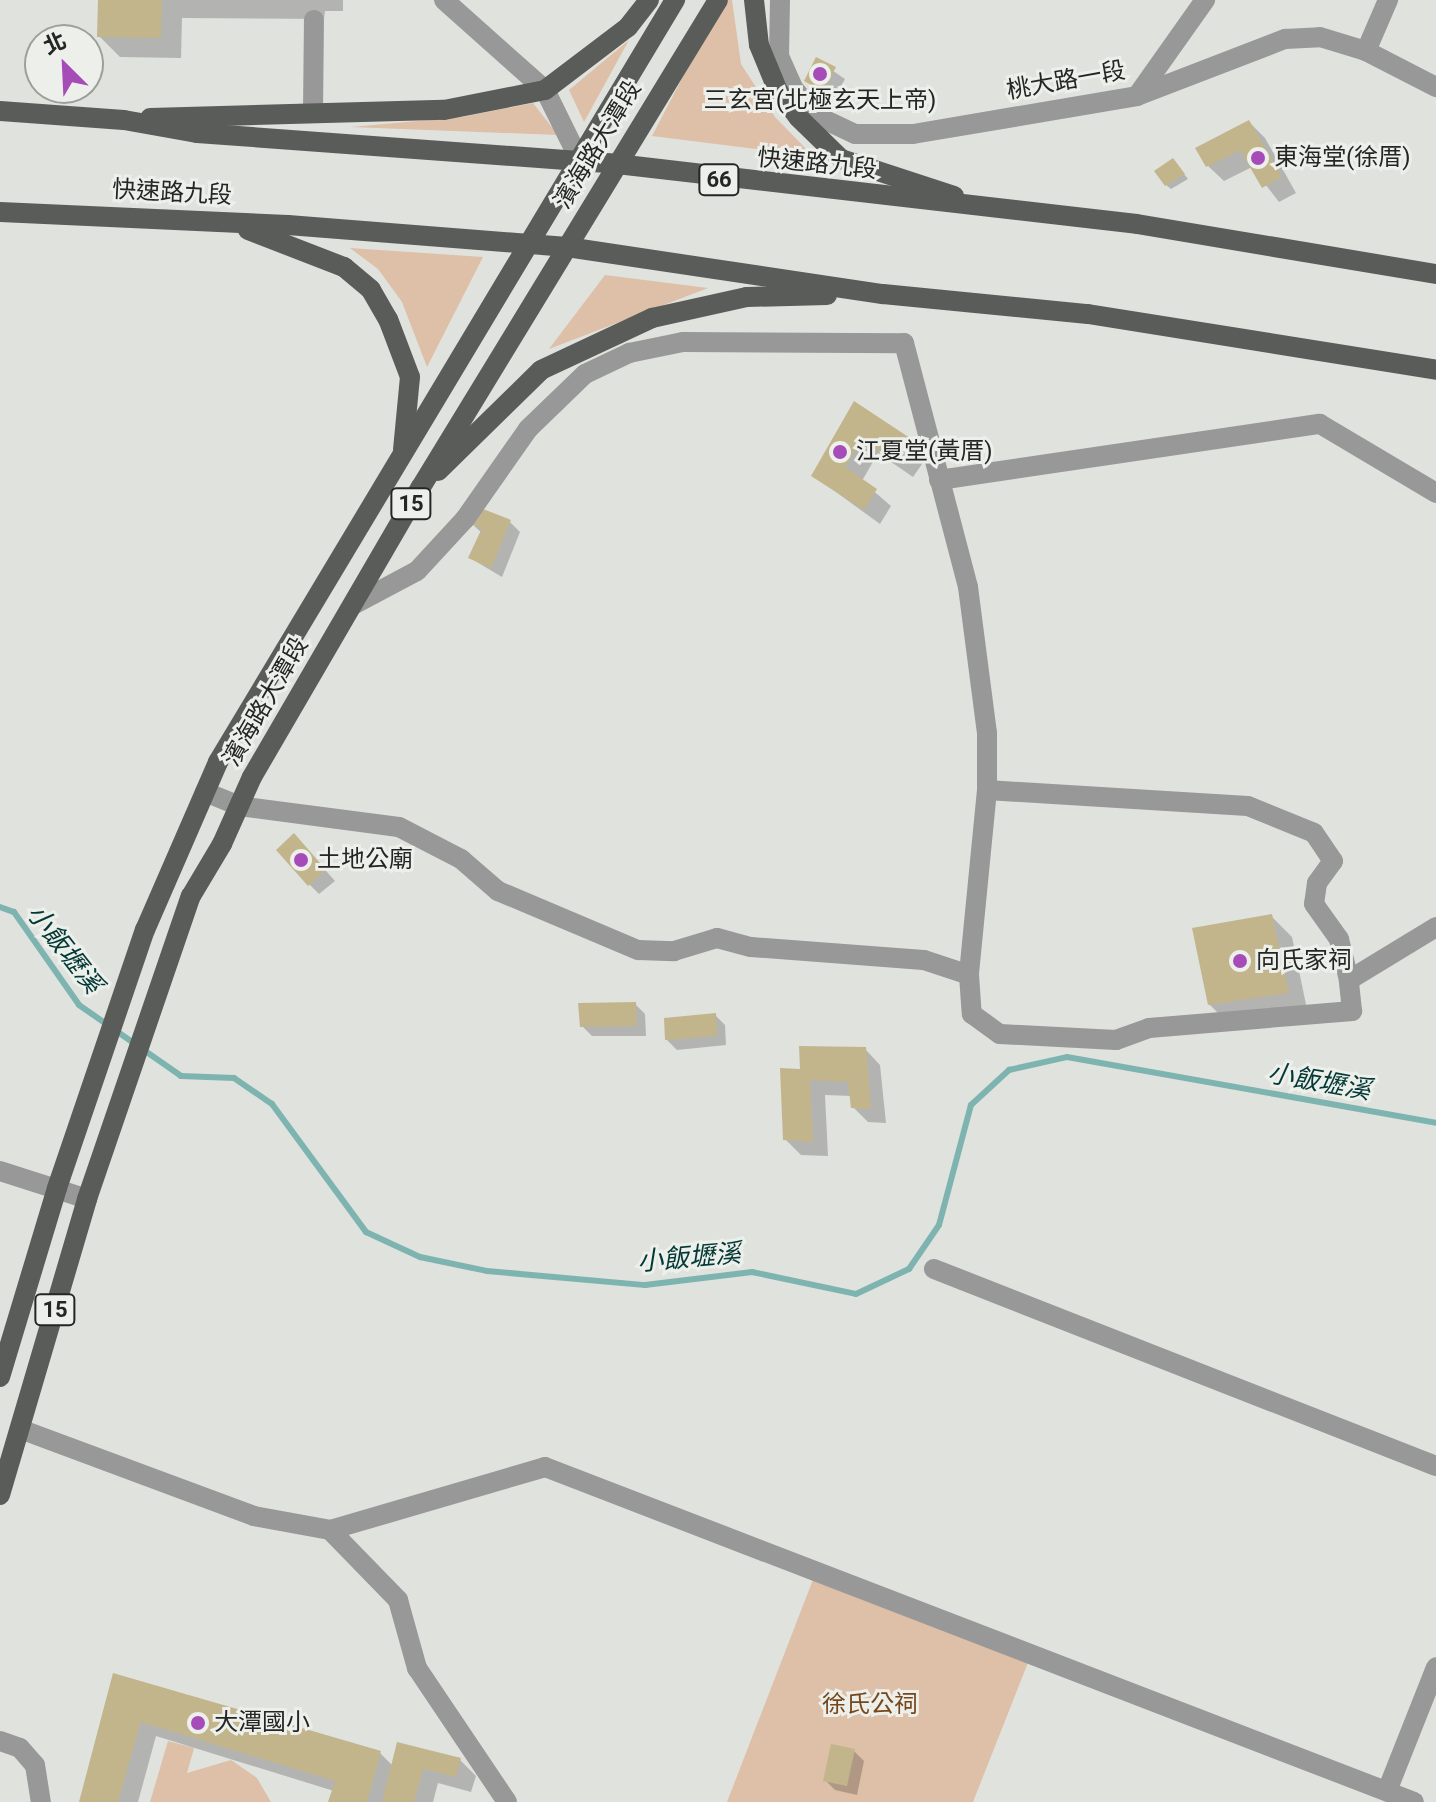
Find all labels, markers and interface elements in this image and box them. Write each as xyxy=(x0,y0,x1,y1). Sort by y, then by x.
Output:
north arrow xyxy=(24,24,104,104)
text: 北 xyxy=(40,28,70,59)
street label: 桃大路一段 xyxy=(1004,56,1128,106)
marker: 三玄宮(北極玄天上帝) xyxy=(811,65,829,83)
street label: 濱海路大潭段 xyxy=(549,76,647,214)
place label: 三玄宮(北極玄天上帝) xyxy=(704,87,936,115)
street label: 快速路九段 xyxy=(756,143,878,185)
place label: 東海堂(徐厝) xyxy=(1274,144,1411,172)
marker: 東海堂(徐厝) xyxy=(1249,149,1267,167)
road number: 66 xyxy=(697,162,741,198)
street label: 快速路九段 xyxy=(111,175,233,211)
place label: 江夏堂(黃厝) xyxy=(856,438,993,466)
marker: 江夏堂(黃厝) xyxy=(831,443,849,461)
road number: 15 xyxy=(389,486,433,522)
street label: 濱海路大潭段 xyxy=(218,632,314,772)
place label: 土地公廟 xyxy=(317,846,413,874)
marker: 土地公廟 xyxy=(292,851,310,869)
water label: 小飯壢溪 xyxy=(20,898,108,1000)
place label: 向氏家祠 xyxy=(1256,947,1352,975)
marker: 向氏家祠 xyxy=(1231,952,1249,970)
water label: 小飯壢溪 xyxy=(1265,1058,1373,1106)
water label: 小飯壢溪 xyxy=(636,1238,742,1278)
road number: 15 xyxy=(33,1292,77,1328)
park label: 徐氏公祠 xyxy=(822,1691,918,1719)
place label: 大潭國小 xyxy=(214,1709,310,1737)
marker: 大潭國小 xyxy=(189,1714,207,1732)

